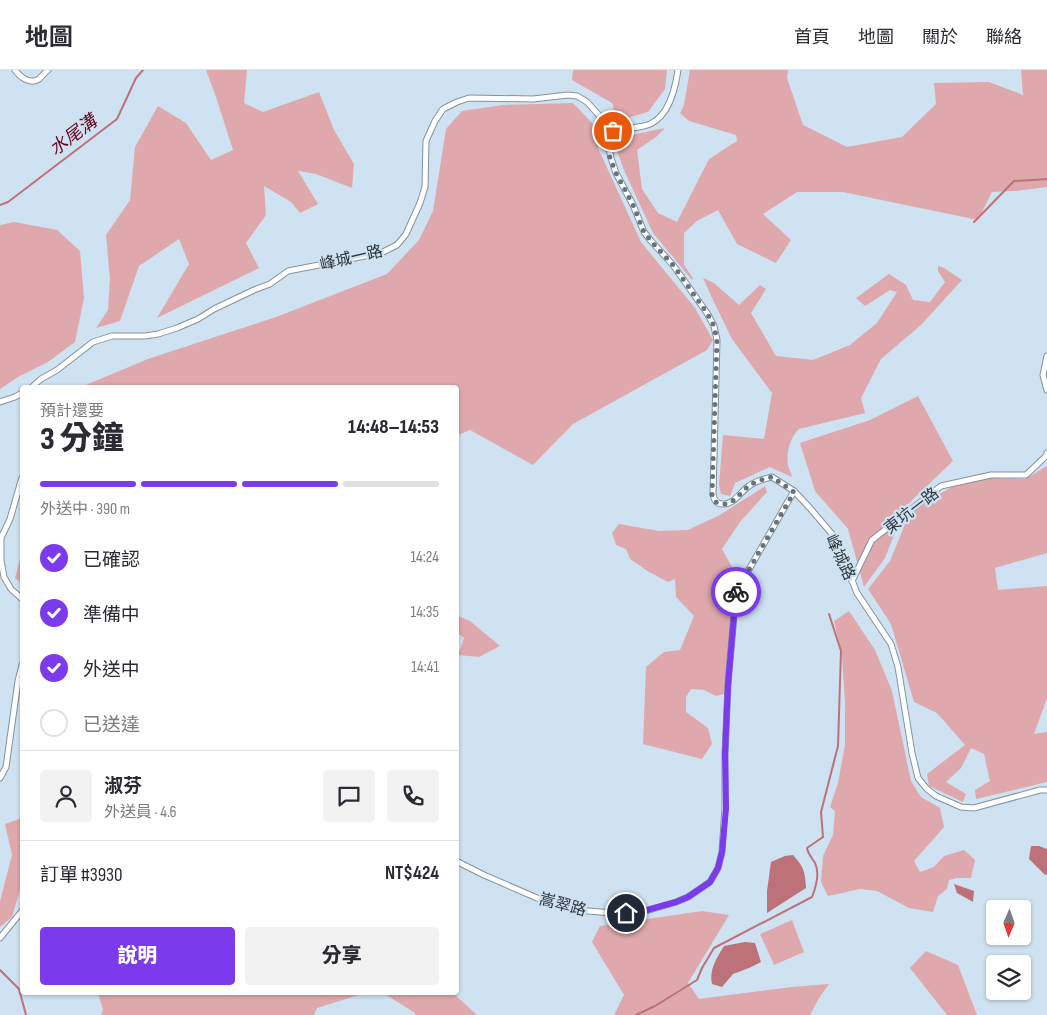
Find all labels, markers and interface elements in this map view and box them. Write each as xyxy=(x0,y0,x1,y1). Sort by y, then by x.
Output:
text: 地圖 xyxy=(25,23,73,52)
text: 首頁 xyxy=(794,27,830,48)
text: 地圖 xyxy=(858,27,894,48)
text: 關於 xyxy=(922,27,958,48)
text: 聯絡 xyxy=(986,27,1022,48)
water label: 水尾溝 xyxy=(45,109,104,160)
pin xyxy=(592,110,634,152)
icon: bag xyxy=(599,117,627,145)
street label: 峰城一路 xyxy=(318,242,385,275)
text: 預計還要 xyxy=(40,402,104,421)
text: 14:48–14:53 xyxy=(348,416,439,439)
text: 3 分鐘 xyxy=(40,420,124,459)
street label: 東坑一路 xyxy=(881,484,943,538)
text: 外送中 · 390 m xyxy=(40,500,130,519)
street label: 峰城路 xyxy=(821,532,858,583)
icon: check xyxy=(40,544,68,572)
text: 14:24 xyxy=(411,548,439,567)
text: 已確認 xyxy=(83,549,140,572)
courier xyxy=(711,567,761,617)
icon: bike xyxy=(722,578,750,606)
icon: check xyxy=(40,599,68,627)
text: 14:35 xyxy=(411,603,439,622)
text: 準備中 xyxy=(83,604,140,627)
icon: check xyxy=(40,654,68,682)
text: 14:41 xyxy=(411,658,439,677)
text: 外送中 xyxy=(83,659,140,682)
text: 已送達 xyxy=(83,714,140,737)
button: person xyxy=(40,770,92,822)
button: chat xyxy=(323,770,375,822)
button: phone xyxy=(387,770,439,822)
text: 淑芬 xyxy=(104,775,142,798)
text: 外送員 · 4.6 xyxy=(104,803,177,822)
text: NT$424 xyxy=(385,862,439,885)
text: 訂單 #3930 xyxy=(40,864,122,887)
street label: 嵩翠路 xyxy=(537,890,588,921)
pin xyxy=(605,892,647,934)
icon: home xyxy=(612,899,640,927)
north arrow xyxy=(986,900,1031,945)
map controls xyxy=(986,900,1031,1000)
button: 說明 xyxy=(40,927,235,985)
button: 分享 xyxy=(245,927,439,985)
button: layers xyxy=(986,955,1031,1000)

